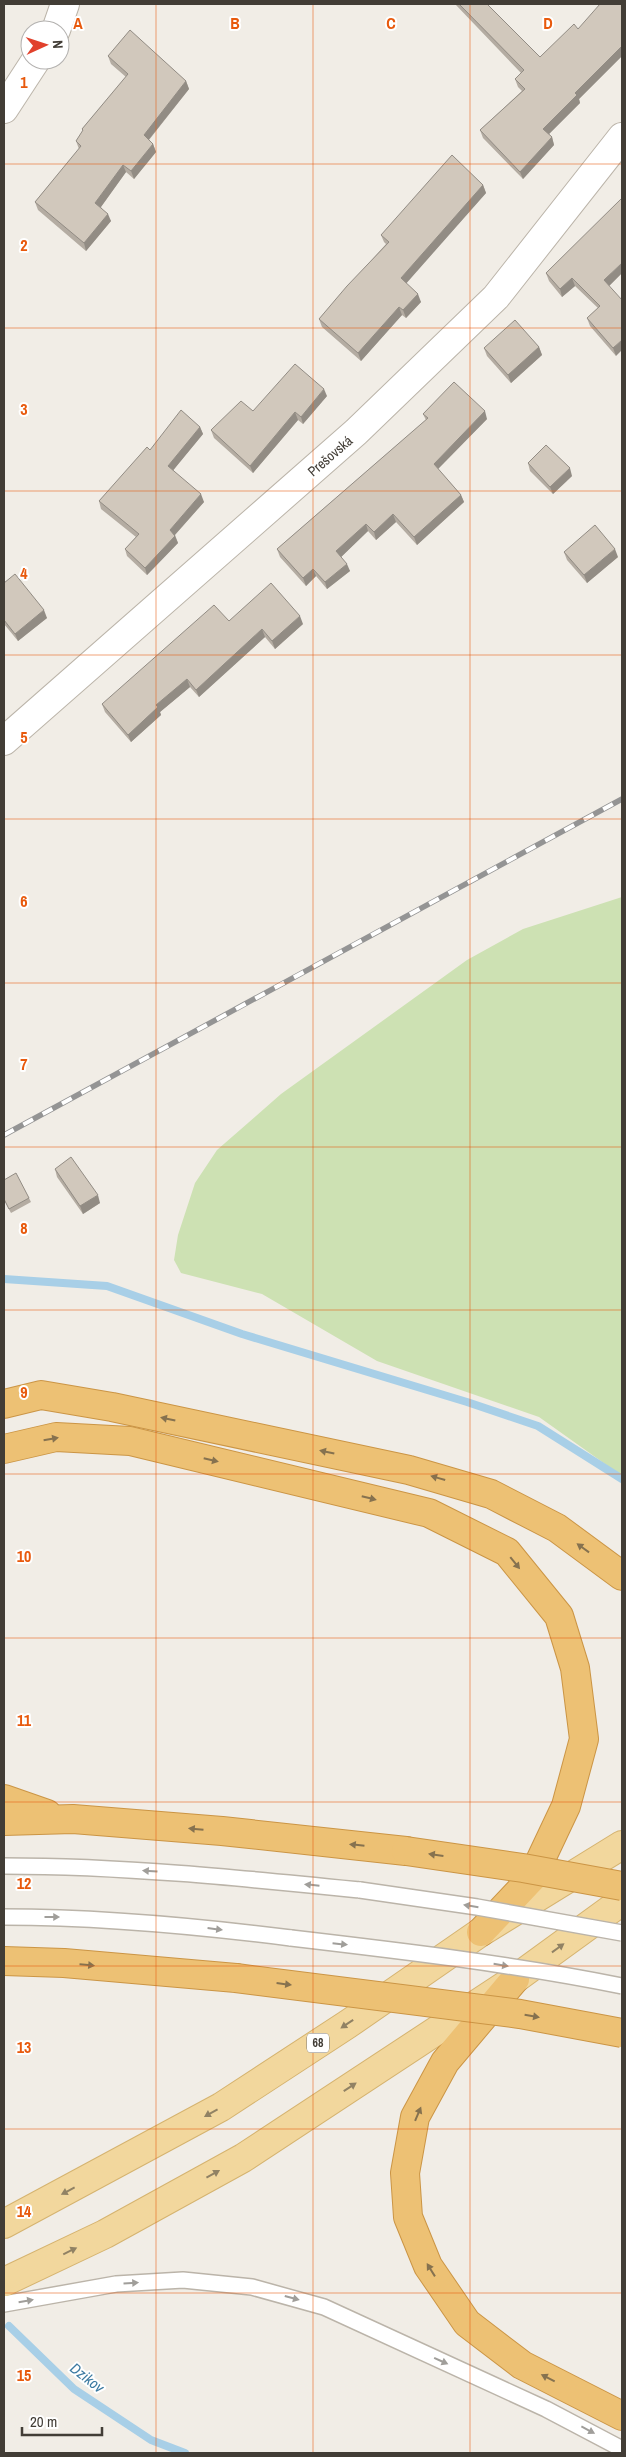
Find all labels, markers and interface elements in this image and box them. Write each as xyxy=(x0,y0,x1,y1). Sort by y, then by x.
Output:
text: A xyxy=(73,12,83,34)
text: B xyxy=(230,12,240,34)
text: C xyxy=(386,12,396,34)
text: D xyxy=(543,12,553,34)
north arrow xyxy=(20,20,70,70)
text: N xyxy=(49,40,67,49)
text: 1 xyxy=(20,71,28,93)
text: 2 xyxy=(20,234,28,256)
text: 3 xyxy=(20,398,28,420)
street label: Prešovská xyxy=(304,431,357,480)
text: 4 xyxy=(20,562,28,584)
text: 5 xyxy=(20,726,28,748)
text: 6 xyxy=(20,890,28,912)
text: 7 xyxy=(20,1053,28,1075)
text: 8 xyxy=(20,1217,28,1239)
text: 9 xyxy=(20,1381,28,1403)
one-way arrow xyxy=(160,1415,176,1423)
one-way arrow xyxy=(44,1434,60,1442)
one-way arrow xyxy=(319,1448,335,1456)
one-way arrow xyxy=(204,1456,219,1464)
one-way arrow xyxy=(430,1474,445,1482)
one-way arrow xyxy=(362,1494,377,1502)
one-way arrow xyxy=(577,1542,590,1553)
text: 10 xyxy=(17,1545,31,1567)
one-way arrow xyxy=(510,1556,521,1569)
text: 11 xyxy=(17,1709,32,1731)
one-way arrow xyxy=(188,1825,204,1833)
one-way arrow xyxy=(349,1841,365,1849)
one-way arrow xyxy=(428,1851,444,1859)
one-way arrow xyxy=(142,1866,158,1874)
text: 12 xyxy=(17,1872,31,1894)
one-way arrow xyxy=(303,1881,319,1889)
one-way arrow xyxy=(462,1902,478,1910)
one-way arrow xyxy=(45,1913,61,1921)
one-way arrow xyxy=(207,1925,223,1933)
one-way arrow xyxy=(332,1940,348,1948)
one-way arrow xyxy=(551,1943,565,1953)
one-way arrow xyxy=(80,1961,96,1969)
one-way arrow xyxy=(493,1961,509,1969)
one-way arrow xyxy=(277,1980,293,1988)
one-way arrow xyxy=(525,2013,541,2021)
one-way arrow xyxy=(340,2019,354,2029)
road number: 68 xyxy=(307,2034,329,2052)
text: 13 xyxy=(17,2036,31,2058)
one-way arrow xyxy=(344,2082,357,2092)
one-way arrow xyxy=(414,2107,422,2121)
one-way arrow xyxy=(204,2109,218,2117)
one-way arrow xyxy=(206,2170,220,2178)
one-way arrow xyxy=(61,2187,76,2195)
text: 14 xyxy=(17,2200,32,2222)
one-way arrow xyxy=(63,2247,77,2255)
one-way arrow xyxy=(426,2263,436,2276)
one-way arrow xyxy=(124,2278,140,2286)
one-way arrow xyxy=(284,2294,299,2302)
one-way arrow xyxy=(19,2296,35,2304)
one-way arrow xyxy=(434,2357,448,2365)
water label: Dzikov xyxy=(66,2358,109,2398)
text: 15 xyxy=(17,2364,31,2386)
one-way arrow xyxy=(541,2374,555,2382)
scale bar xyxy=(22,2404,102,2436)
text: 20 m xyxy=(30,2411,57,2432)
one-way arrow xyxy=(581,2426,595,2435)

